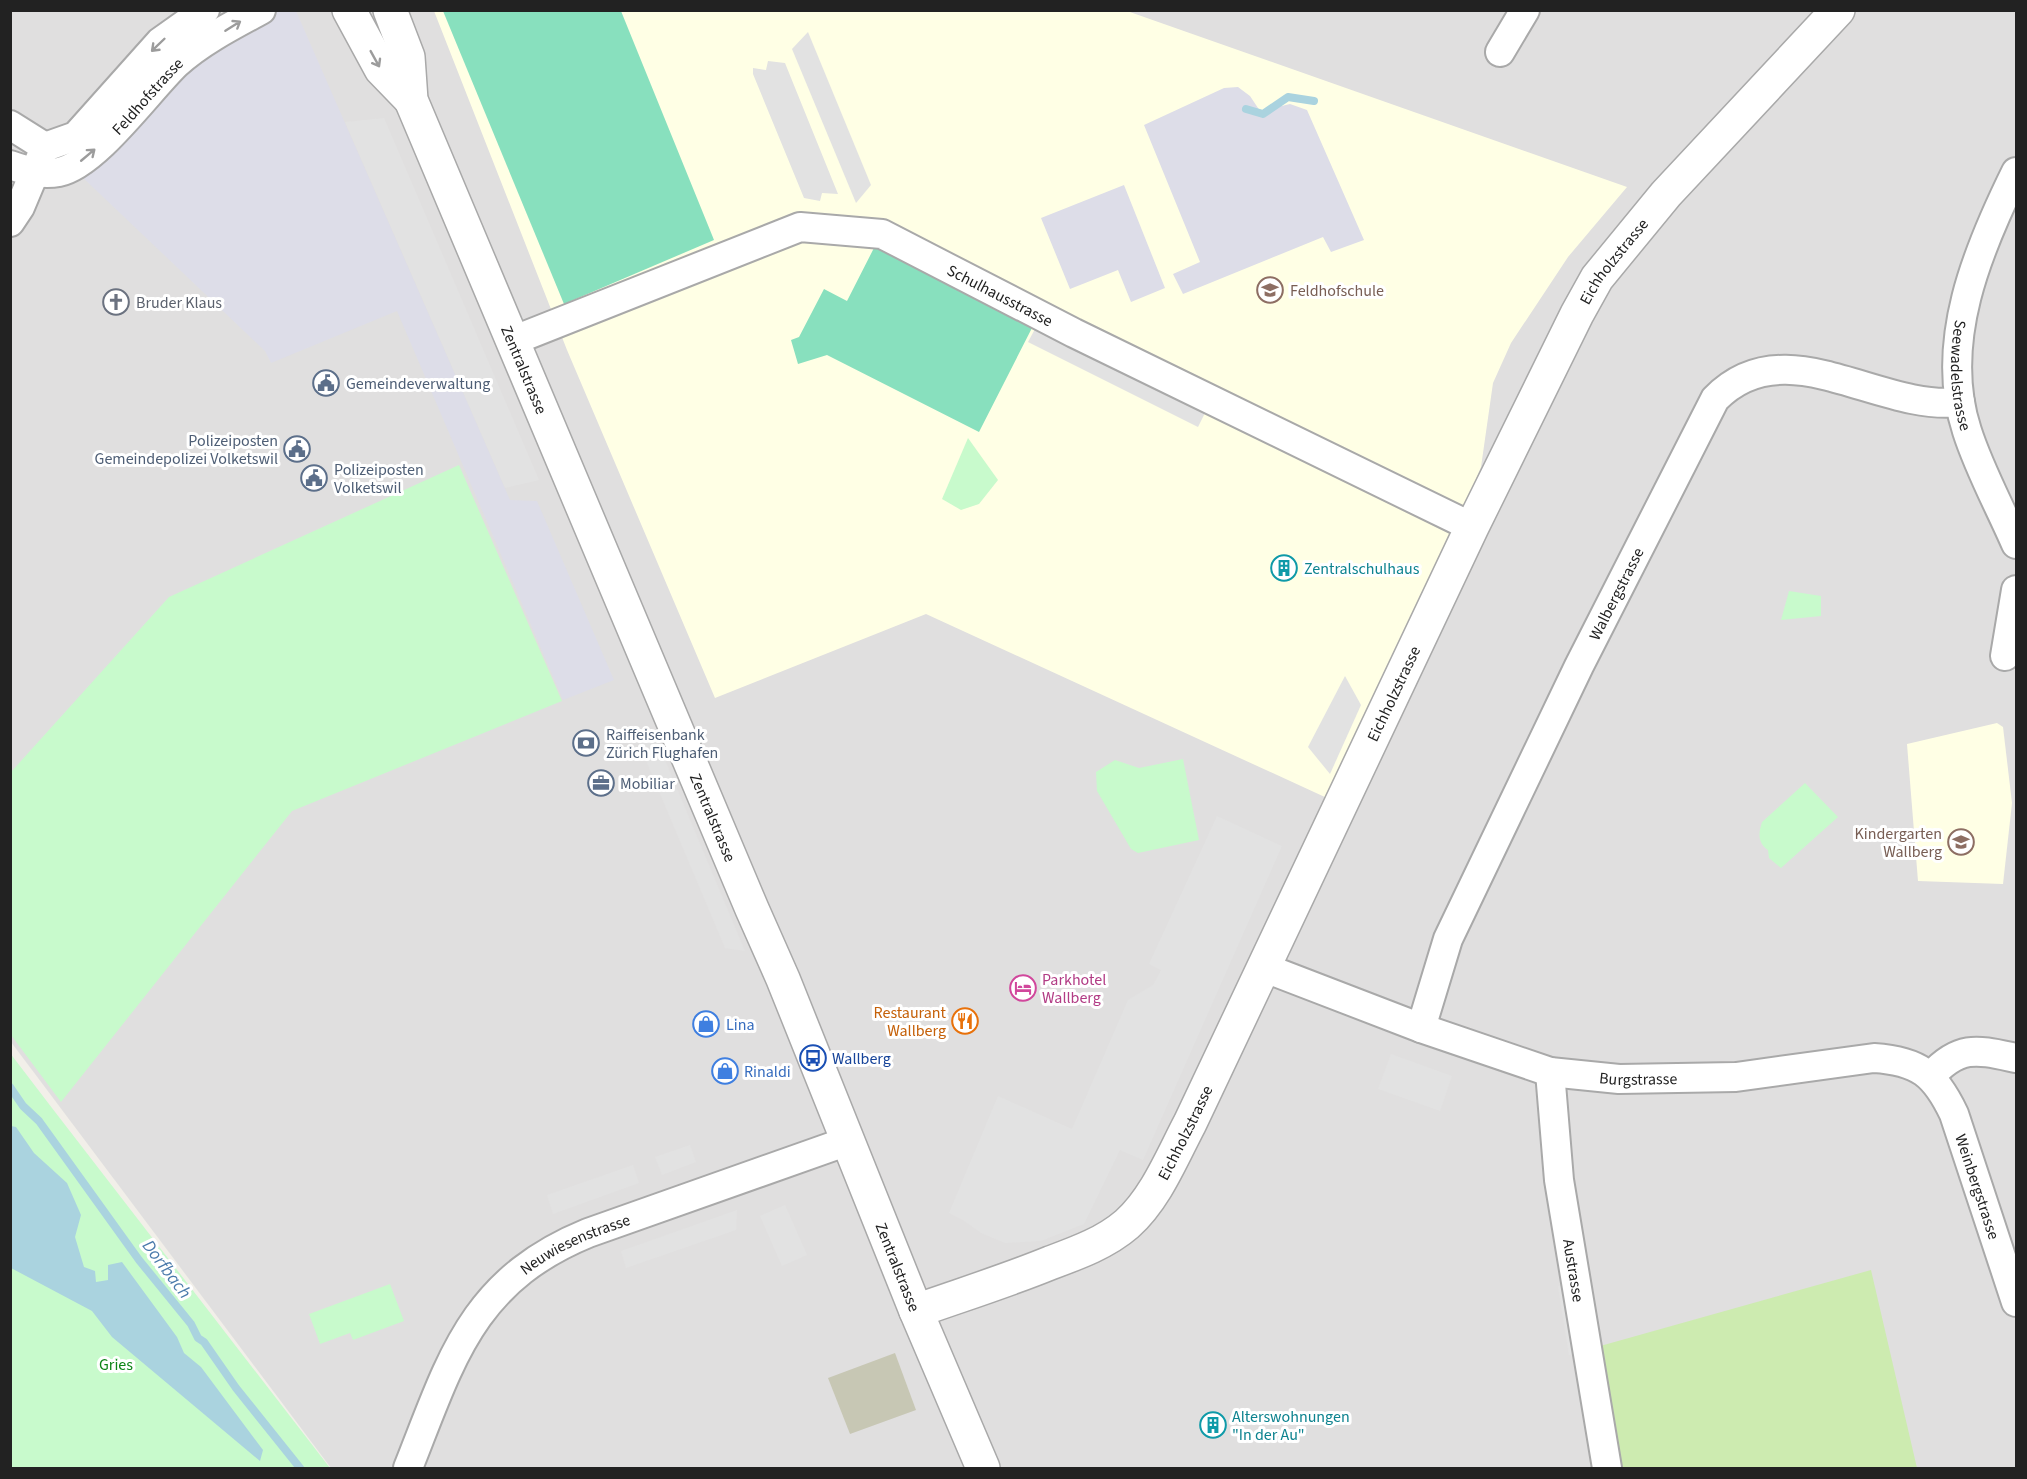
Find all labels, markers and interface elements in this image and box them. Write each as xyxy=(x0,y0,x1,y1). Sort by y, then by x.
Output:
one-way arrow xyxy=(224,19,241,31)
one-way arrow xyxy=(151,38,166,52)
one-way arrow xyxy=(370,49,381,67)
street label: Feldhofstrasse xyxy=(107,53,188,140)
one-way arrow xyxy=(80,148,95,162)
street label: Eichholzstrasse xyxy=(1574,214,1654,309)
street label: Schulhausstrasse xyxy=(943,259,1056,332)
school or university icon: Feldhofschule xyxy=(1255,275,1285,305)
place label: Feldhofschule xyxy=(1290,280,1384,302)
church icon: Bruder Klaus xyxy=(101,287,131,317)
place label: Bruder Klaus xyxy=(136,292,222,314)
street label: Seewadelstrasse xyxy=(1945,318,1976,434)
street label: Zentralstrasse xyxy=(495,322,552,418)
public building icon: Gemeindeverwaltung xyxy=(311,368,341,398)
place label: Gemeindeverwaltung xyxy=(346,373,490,395)
place label: Polizeiposten Gemeindepolizei Volketswil xyxy=(95,430,278,470)
public building icon: Polizeiposten Gemeindepolizei Volketswil xyxy=(282,434,312,464)
place label: Polizeiposten Volketswil xyxy=(334,459,424,499)
public building icon: Polizeiposten Volketswil xyxy=(299,463,329,493)
street label: Walbergstrasse xyxy=(1584,544,1650,644)
building icon: Zentralschulhaus xyxy=(1269,553,1299,583)
place label: Zentralschulhaus xyxy=(1304,558,1420,580)
street label: Eichholzstrasse xyxy=(1362,643,1426,745)
place label: Raiffeisenbank Zürich Flughafen xyxy=(606,724,718,764)
bank icon: Raiffeisenbank Zürich Flughafen xyxy=(571,728,601,758)
office icon: Mobiliar xyxy=(586,768,616,798)
street label: Zentralstrasse xyxy=(684,770,741,866)
place label: Mobiliar xyxy=(620,773,675,795)
place label: Kindergarten Wallberg xyxy=(1855,823,1942,863)
school or university icon: Kindergarten Wallberg xyxy=(1946,827,1976,857)
place label: Parkhotel Wallberg xyxy=(1042,969,1106,1009)
hotel icon: Parkhotel Wallberg xyxy=(1008,973,1038,1003)
place label: Restaurant Wallberg xyxy=(874,1002,947,1042)
restaurant icon: Restaurant Wallberg xyxy=(950,1006,980,1036)
shop icon: Lina xyxy=(691,1009,721,1039)
place label: Lina xyxy=(726,1014,755,1036)
bus stop icon: Wallberg xyxy=(798,1043,828,1073)
place label: Wallberg xyxy=(832,1048,891,1070)
shop icon: Rinaldi xyxy=(710,1056,740,1086)
place label: Rinaldi xyxy=(744,1061,791,1083)
street label: Burgstrasse xyxy=(1598,1067,1678,1091)
street label: Eichholzstrasse xyxy=(1153,1082,1218,1184)
street label: Weinbergstrasse xyxy=(1949,1131,2005,1243)
street label: Neuwiesenstrasse xyxy=(516,1209,633,1280)
street label: Zentralstrasse xyxy=(870,1219,925,1315)
water label: Dorfbach xyxy=(136,1235,197,1304)
street label: Austrasse xyxy=(1557,1237,1589,1304)
park label: Gries xyxy=(99,1354,133,1376)
place label: Alterswohnungen "In der Au" xyxy=(1232,1406,1350,1446)
building icon: Alterswohnungen "In der Au" xyxy=(1198,1410,1228,1440)

